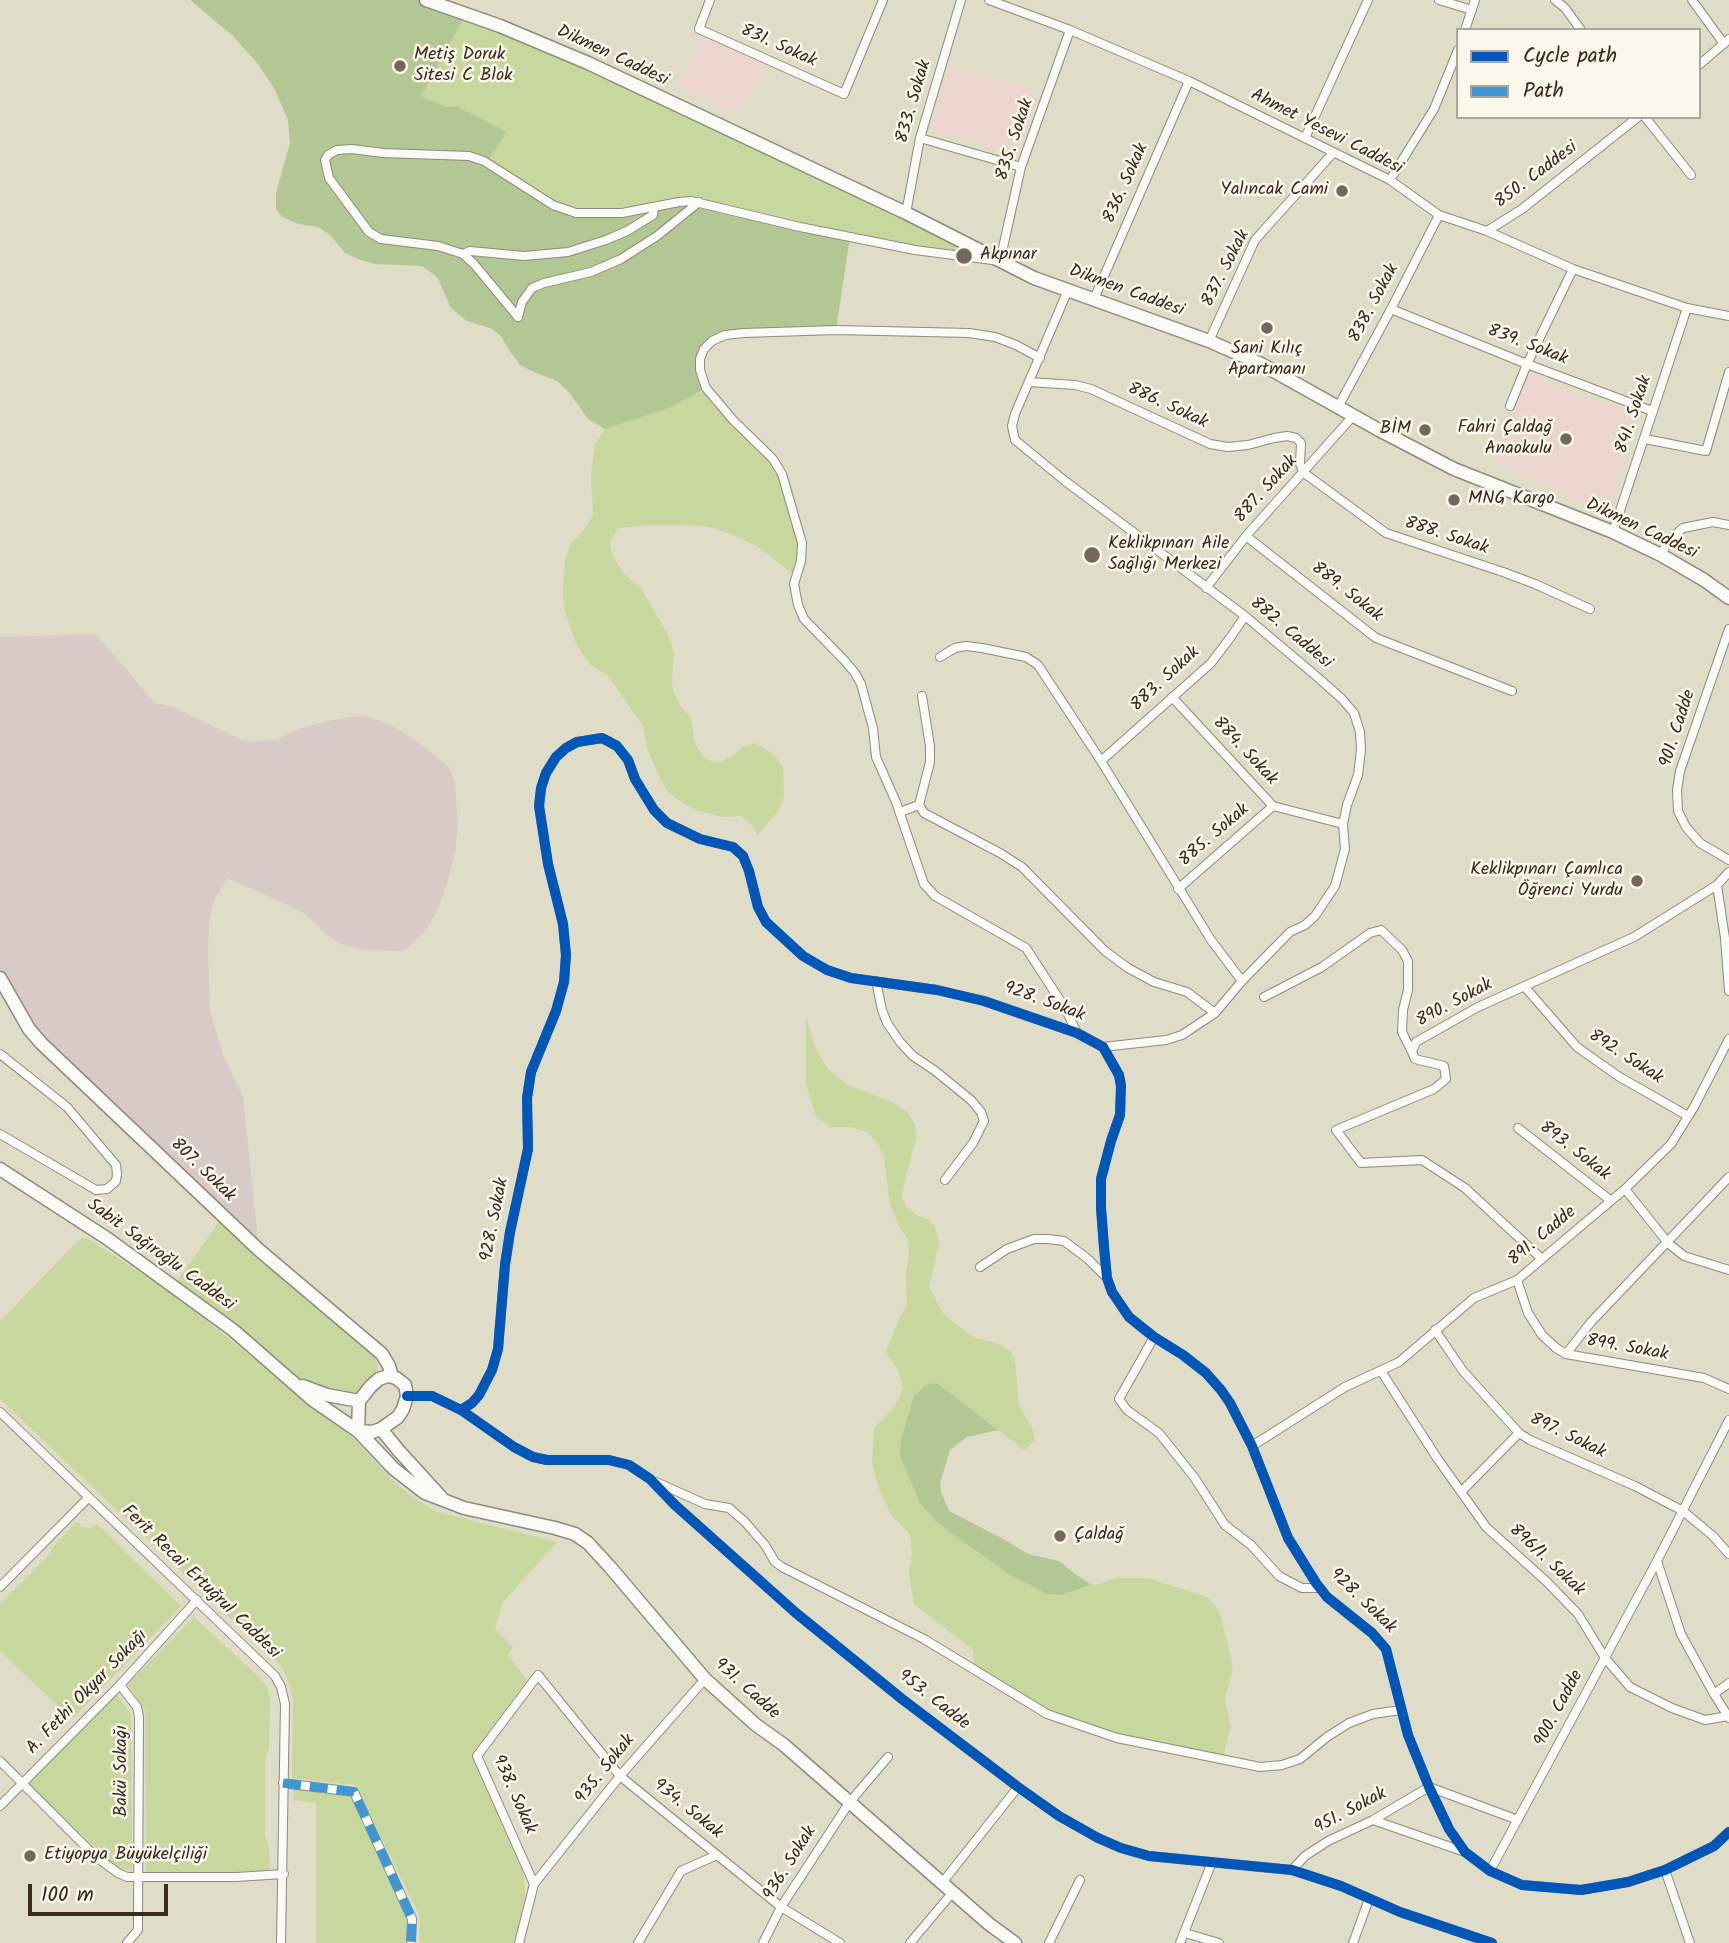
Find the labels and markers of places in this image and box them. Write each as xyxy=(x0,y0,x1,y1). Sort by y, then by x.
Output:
place label: Metiş Doruk Sitesi C Blok xyxy=(414,45,513,88)
marker: Metiş Doruk Sitesi C Blok xyxy=(392,58,408,74)
place label: Yalıncak Cami xyxy=(1221,180,1328,202)
marker: Yalıncak Cami xyxy=(1334,183,1350,199)
place label: Akpınar xyxy=(980,245,1037,267)
marker: Akpınar xyxy=(954,246,974,266)
marker: Sani Kılıç Apartmanı xyxy=(1259,320,1275,336)
place label: Sani Kılıç Apartmanı xyxy=(1228,339,1306,382)
place label: Fahri Çaldağ Anaokulu xyxy=(1457,418,1552,460)
place label: BİM xyxy=(1380,419,1411,441)
marker: BİM xyxy=(1417,422,1433,438)
marker: Fahri Çaldağ Anaokulu xyxy=(1558,431,1574,447)
place label: MNG Kargo xyxy=(1468,489,1554,511)
marker: MNG Kargo xyxy=(1446,492,1462,508)
place label: Keklikpınarı Aile Sağlığı Merkezi xyxy=(1108,534,1229,576)
marker: Keklikpınarı Aile Sağlığı Merkezi xyxy=(1082,545,1102,565)
place label: Keklikpınarı Çamlıca Öğrenci Yurdu xyxy=(1470,860,1623,903)
marker: Keklikpınarı Çamlıca Öğrenci Yurdu xyxy=(1629,873,1645,889)
place label: Çaldağ xyxy=(1074,1525,1124,1547)
marker: Çaldağ xyxy=(1052,1528,1068,1544)
place label: Etiyopya Büyükelçiliği xyxy=(44,1845,207,1867)
marker: Etiyopya Büyükelçiliği xyxy=(22,1848,38,1864)

